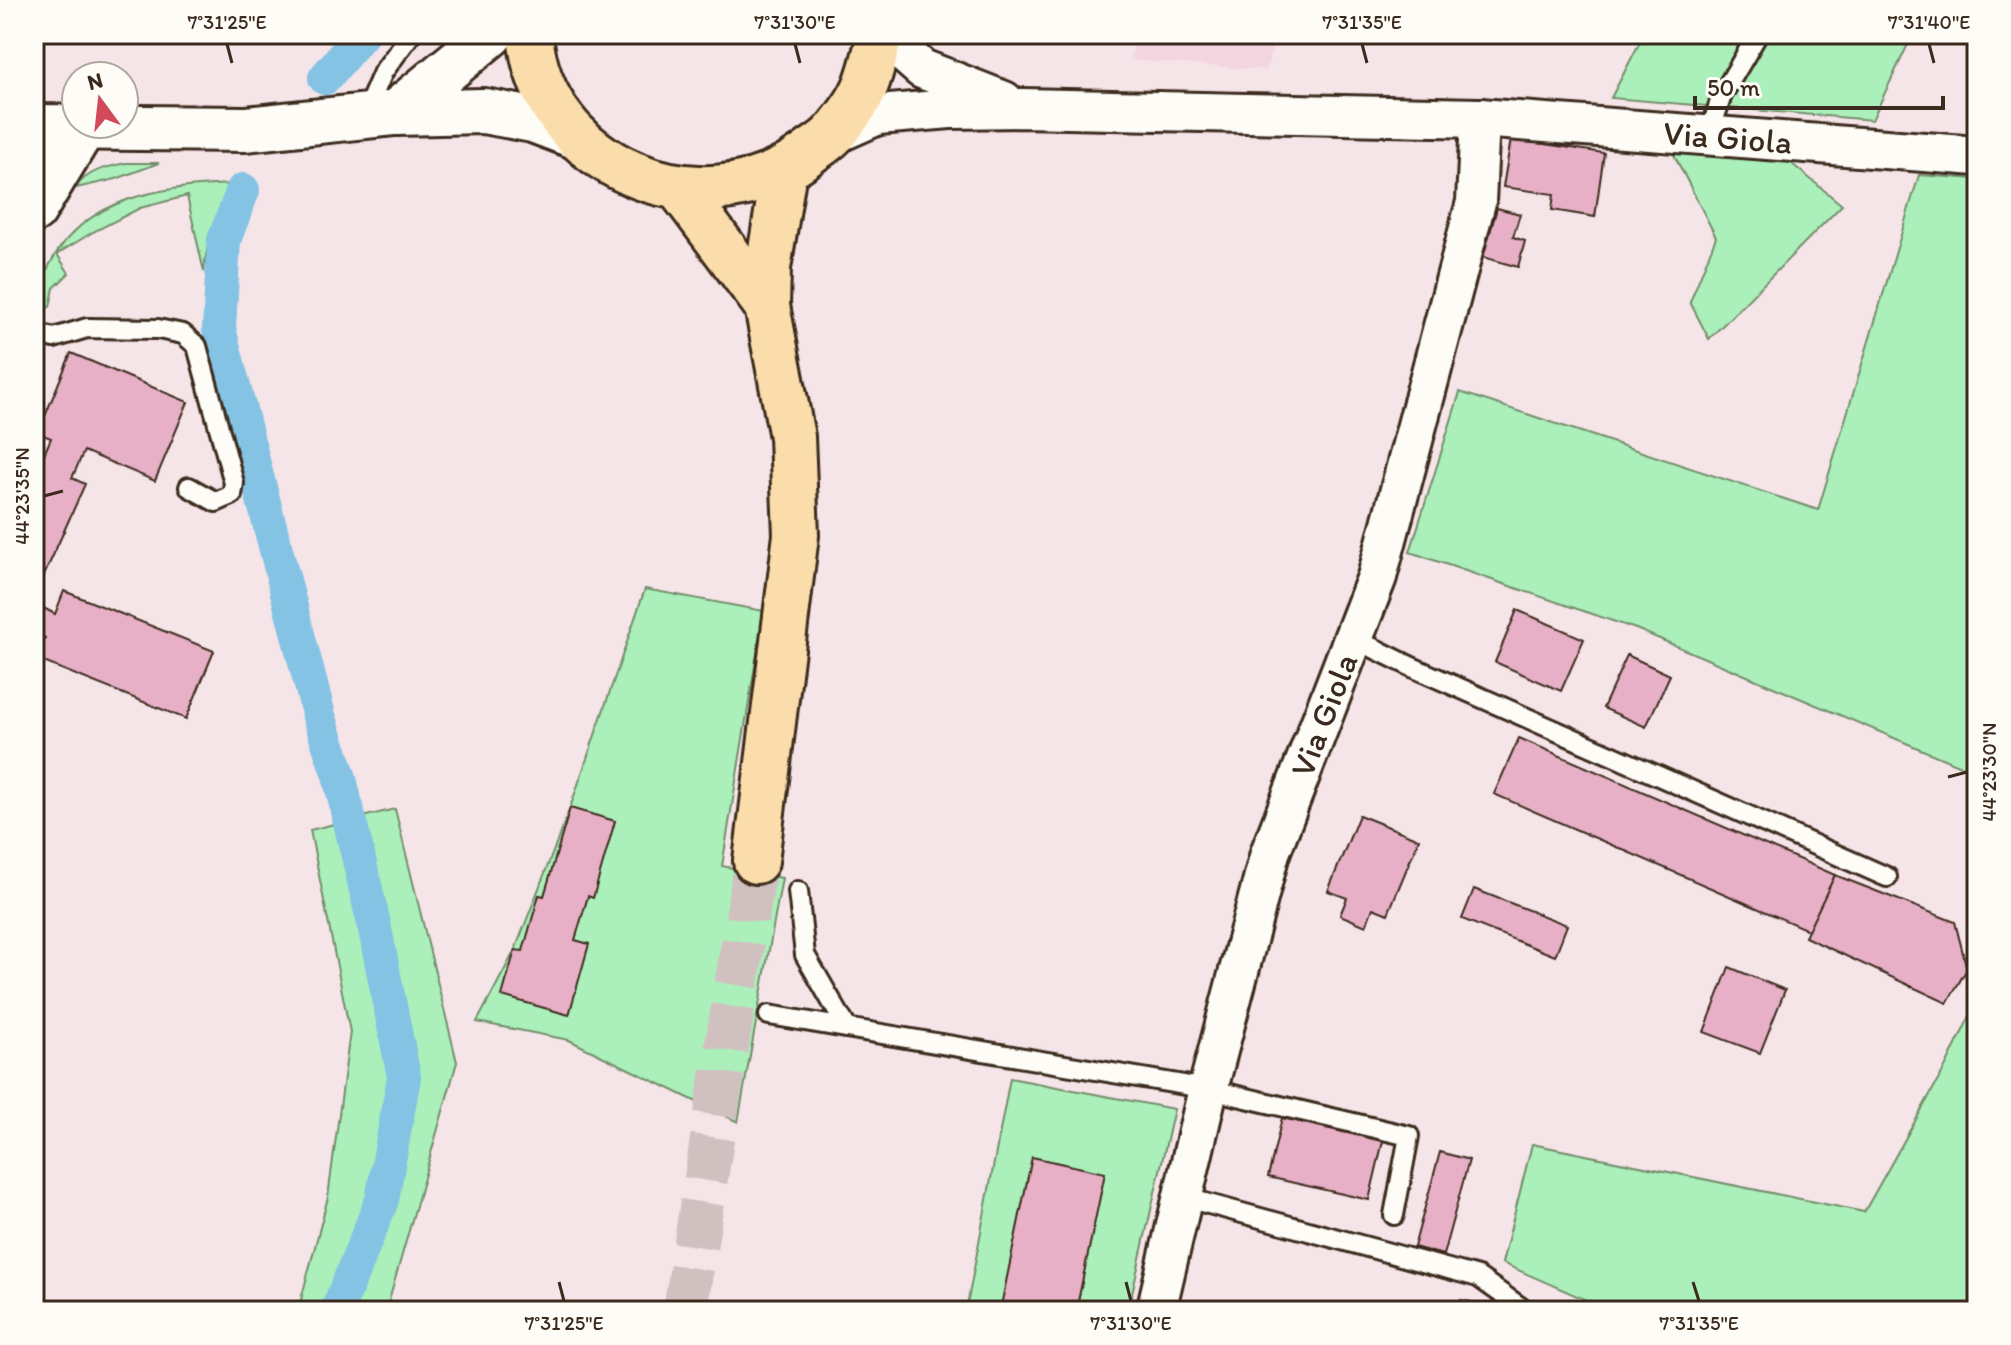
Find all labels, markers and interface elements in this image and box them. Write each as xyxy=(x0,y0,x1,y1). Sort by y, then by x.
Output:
text: 7°31'25"E xyxy=(187,10,267,34)
text: 7°31'30"E xyxy=(754,10,836,34)
text: 7°31'35"E xyxy=(1322,10,1402,34)
text: 7°31'40"E xyxy=(1888,10,1970,34)
north arrow xyxy=(60,60,140,140)
scale bar xyxy=(1695,60,1943,110)
text: N xyxy=(84,66,106,96)
text: 50 m xyxy=(1707,73,1760,102)
street label: Via Giola xyxy=(1662,112,1794,163)
text: 44°23'35"N xyxy=(10,447,34,545)
street label: Via Giola xyxy=(1282,648,1366,783)
text: 44°23'30"N xyxy=(1977,722,2001,822)
text: 7°31'25"E xyxy=(524,1311,604,1335)
text: 7°31'30"E xyxy=(1090,1311,1172,1335)
text: 7°31'35"E xyxy=(1659,1311,1739,1335)

